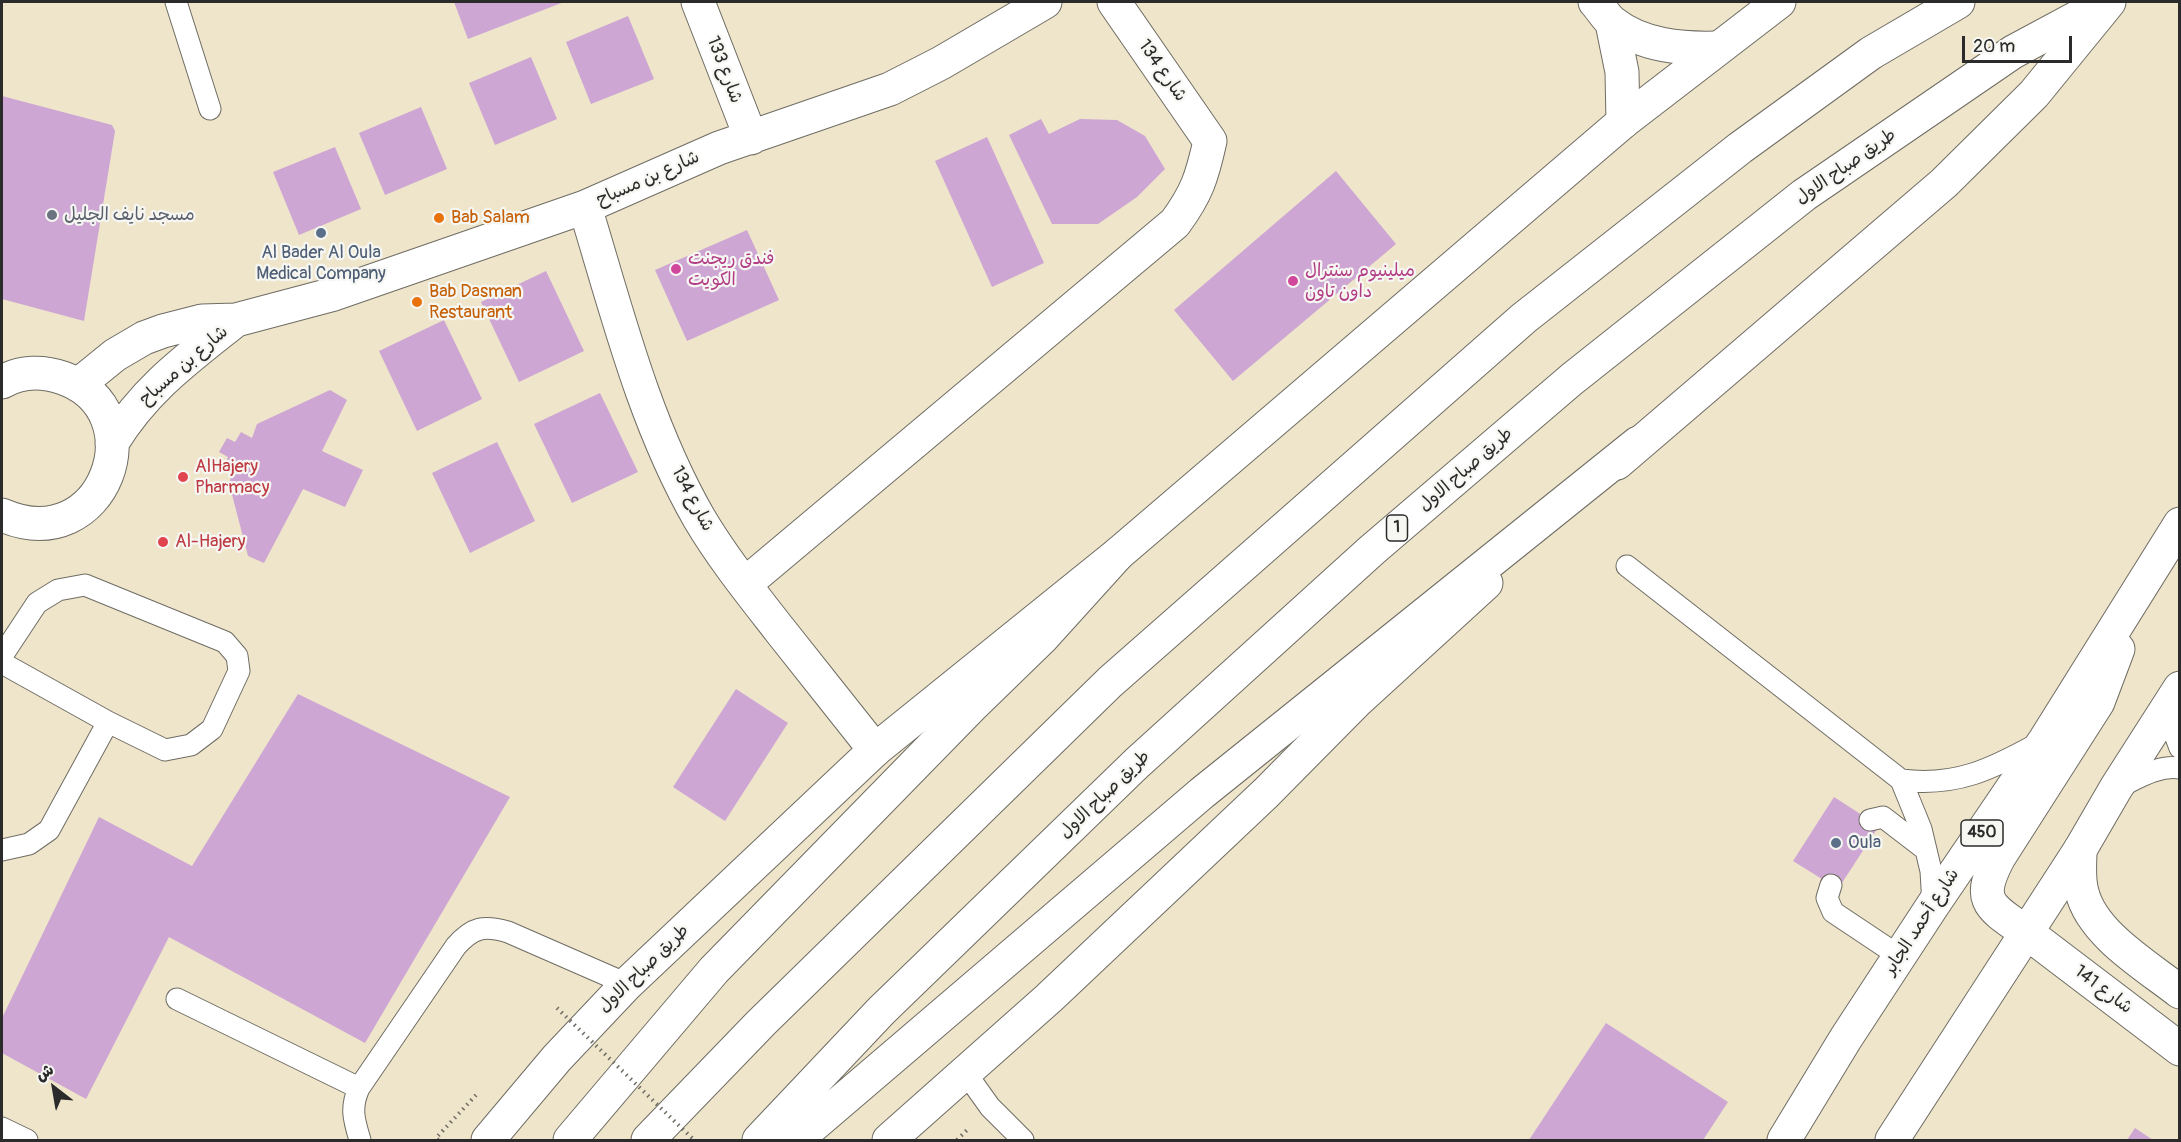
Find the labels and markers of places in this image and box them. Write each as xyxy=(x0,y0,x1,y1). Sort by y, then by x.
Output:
place label: مسجد نايف الجليل xyxy=(64,204,195,226)
place label: Bab Salam xyxy=(451,207,530,229)
marker: مسجد نايف الجليل xyxy=(45,208,59,222)
marker: Bab Salam xyxy=(432,211,446,225)
marker: Al Bader Al Oula Medical Company xyxy=(314,226,328,240)
place label: Al Bader Al Oula Medical Company xyxy=(256,242,386,284)
place label: فندق ريجنت الكويت xyxy=(688,248,774,290)
place label: ميلينيوم سنترال داون تاون xyxy=(1305,260,1415,302)
marker: فندق ريجنت الكويت xyxy=(669,262,683,276)
marker: ميلينيوم سنترال داون تاون xyxy=(1286,274,1300,288)
place label: Bab Dasman Restaurant xyxy=(429,281,522,324)
marker: Bab Dasman Restaurant xyxy=(410,295,424,309)
place label: AlHajery Pharmacy xyxy=(195,456,269,498)
marker: AlHajery Pharmacy xyxy=(176,470,190,484)
place label: Al-Hajery xyxy=(175,531,246,553)
marker: Al-Hajery xyxy=(156,535,170,549)
place label: Oula xyxy=(1848,832,1881,854)
marker: Oula xyxy=(1829,836,1843,850)

